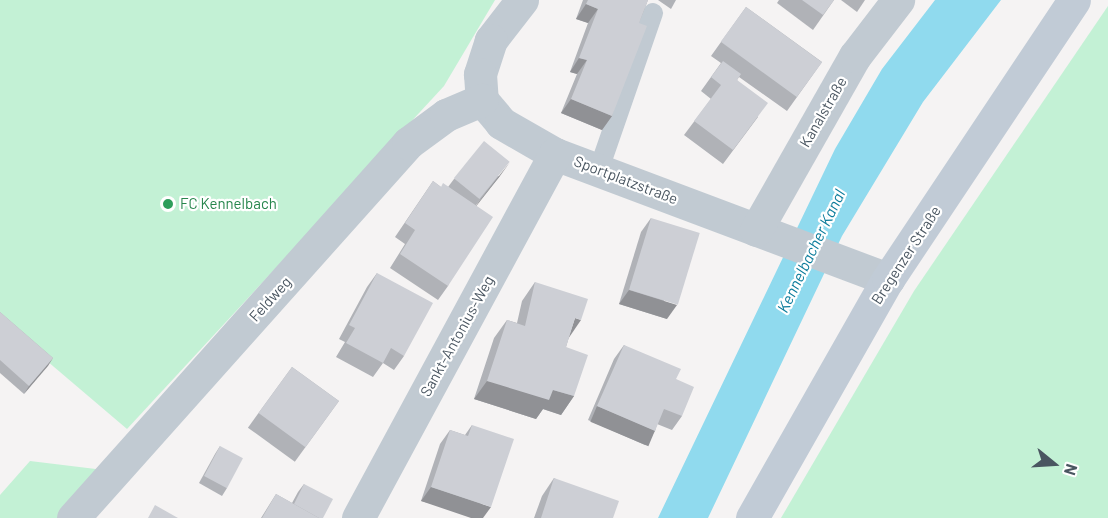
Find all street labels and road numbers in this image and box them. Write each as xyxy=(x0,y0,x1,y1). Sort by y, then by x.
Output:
street label: Kanalstraße xyxy=(796,74,850,150)
street label: Sportplatzstraße xyxy=(572,152,680,208)
street label: Bregenzer Straße xyxy=(867,202,945,308)
street label: Sankt-Antonius-Weg xyxy=(416,272,498,400)
street label: Feldweg xyxy=(245,273,295,325)

